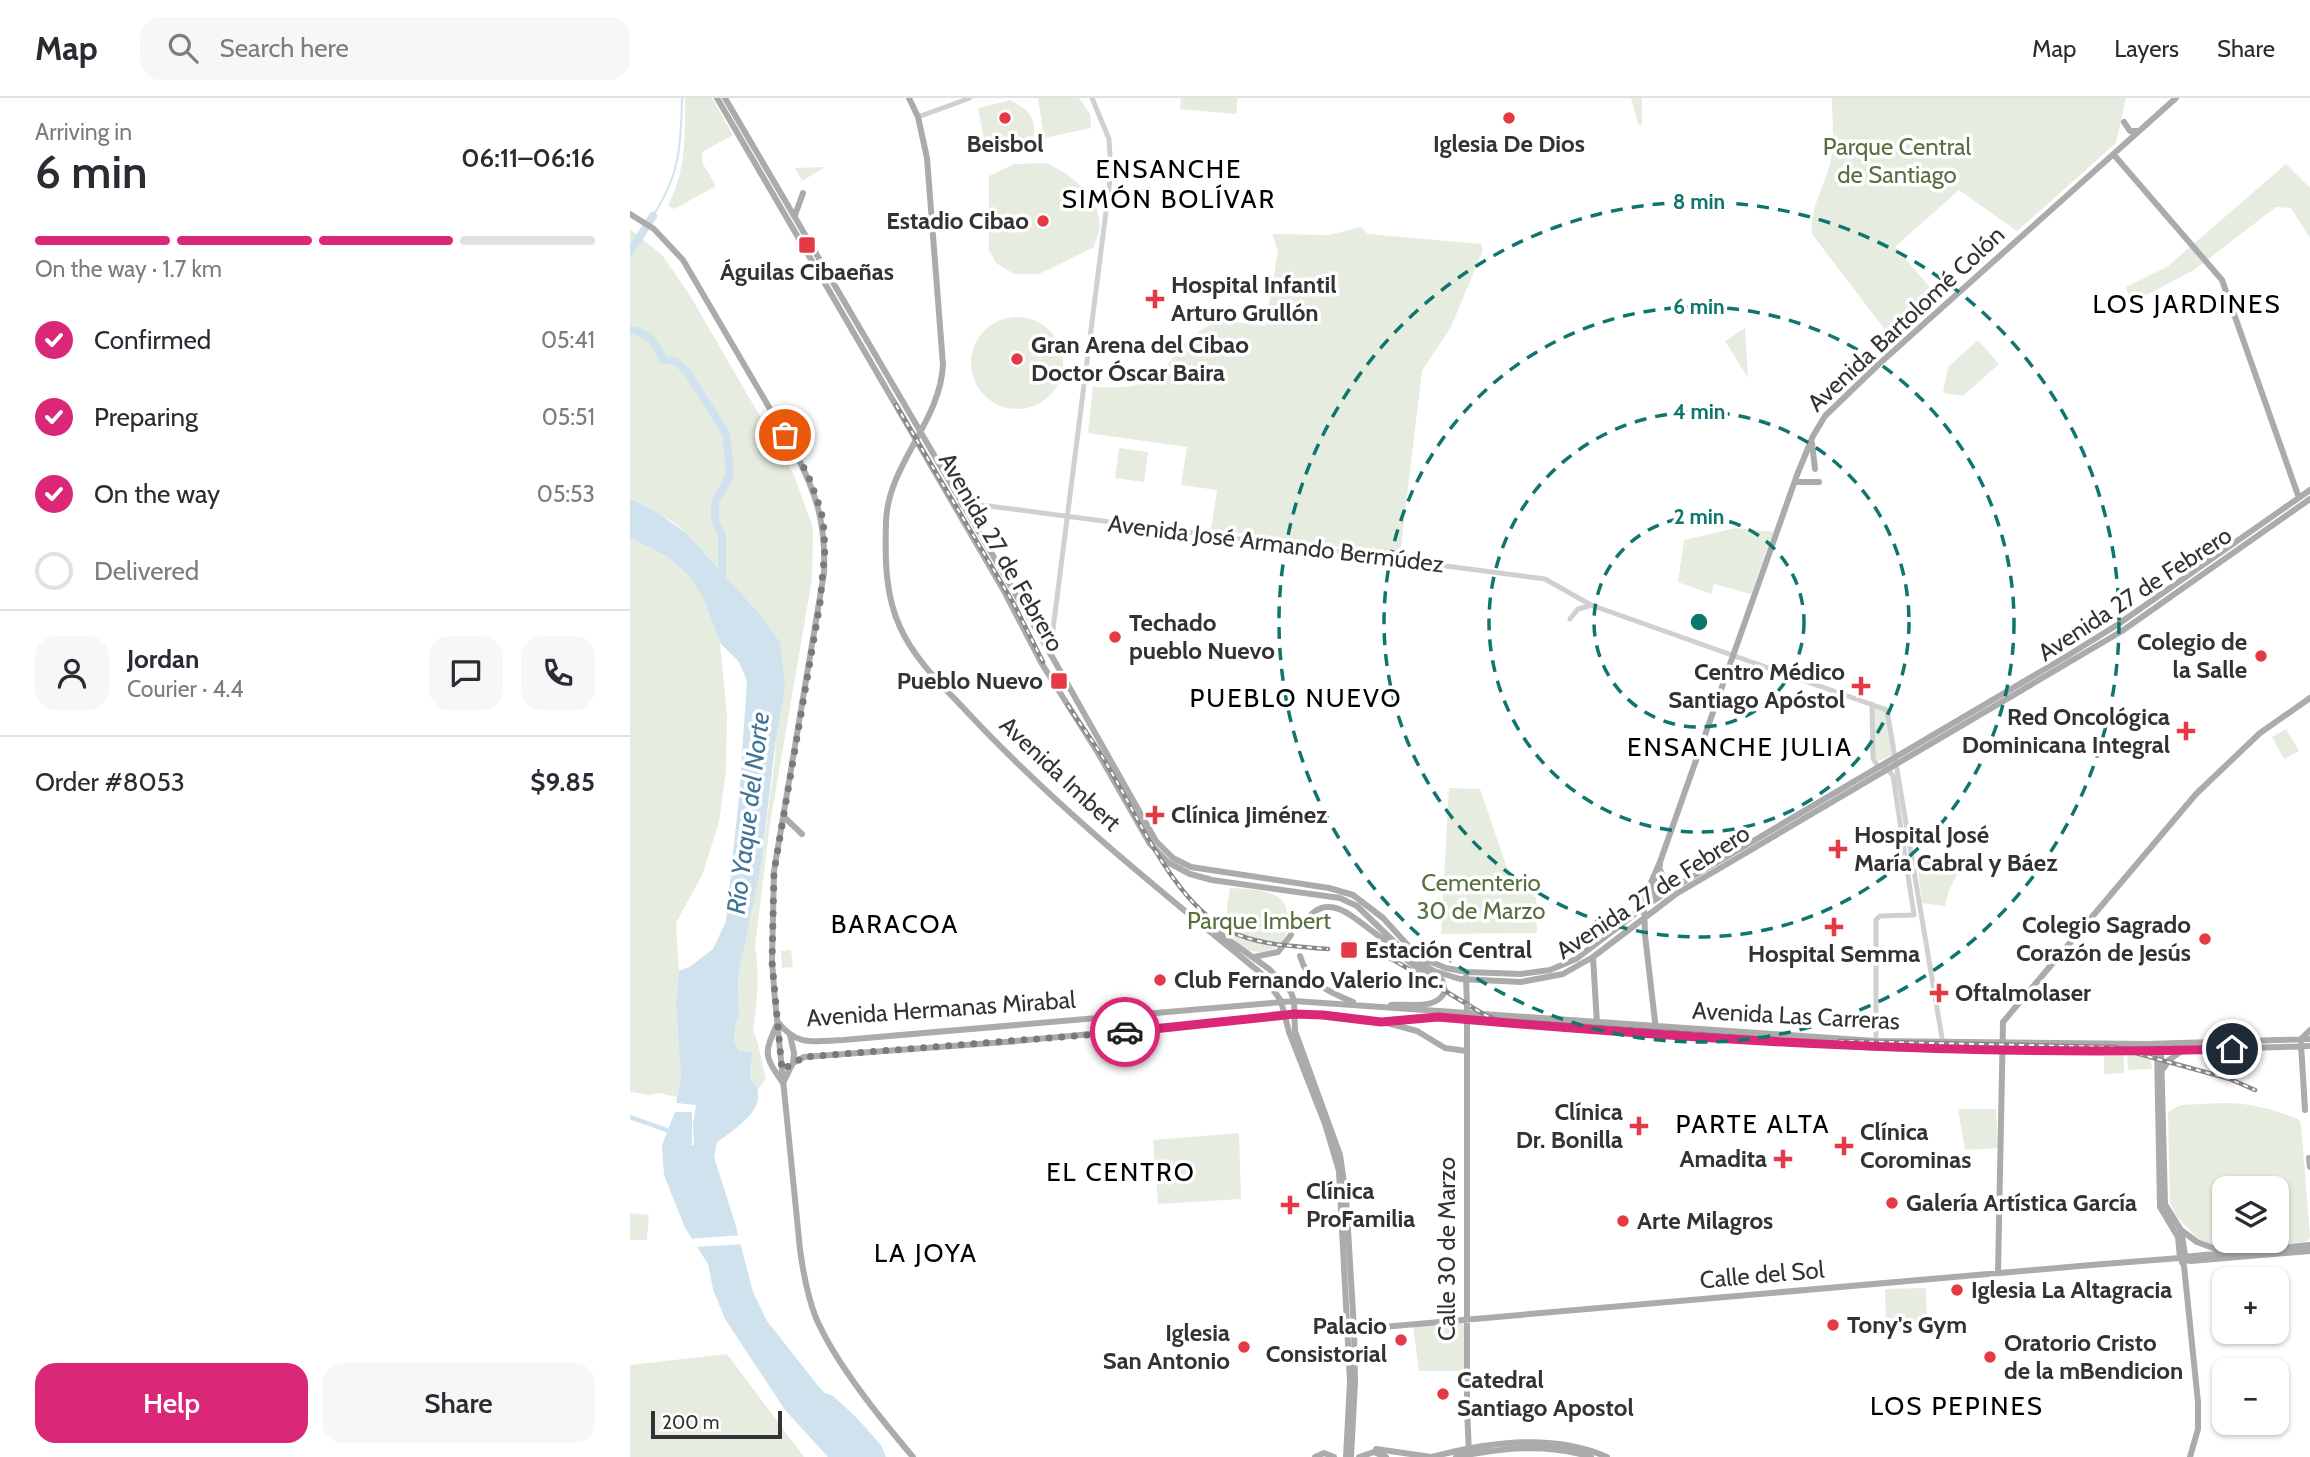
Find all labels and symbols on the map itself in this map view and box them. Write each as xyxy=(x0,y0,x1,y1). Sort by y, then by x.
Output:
marker: Beisbol xyxy=(997,110,1013,126)
marker: Iglesia De Dios xyxy=(1501,110,1517,126)
place label: Beisbol xyxy=(967,129,1044,158)
place label: Iglesia De Dios xyxy=(1433,129,1585,158)
park label: Parque Central de Santiago xyxy=(1823,132,1972,189)
district label: ENSANCHE SIMÓN BOLÍVAR xyxy=(1062,153,1276,215)
text: 8 min xyxy=(1673,189,1725,214)
place label: Estadio Cibao xyxy=(886,206,1029,235)
marker: Estadio Cibao xyxy=(1035,213,1051,229)
street label: Avenida Bartolomé Colón xyxy=(1801,220,2010,417)
marker: Águilas Cibaeñas xyxy=(797,235,817,255)
place label: Águilas Cibaeñas xyxy=(720,257,894,286)
place label: Hospital Infantil Arturo Grullón xyxy=(1171,270,1337,327)
district label: LOS JARDINES xyxy=(2092,288,2282,320)
marker: Hospital Infantil Arturo Grullón xyxy=(1145,289,1165,309)
text: 6 min xyxy=(1673,294,1725,319)
place label: Gran Arena del Cibao Doctor Óscar Baira xyxy=(1031,330,1249,387)
marker: Gran Arena del Cibao Doctor Óscar Baira xyxy=(1009,351,1025,367)
text: 4 min xyxy=(1673,399,1725,424)
pin xyxy=(755,405,815,465)
street label: Avenida 27 de Febrero xyxy=(933,447,1070,656)
text: 2 min xyxy=(1674,504,1724,529)
street label: Avenida José Armando Bermúdez xyxy=(1106,509,1446,579)
street label: Avenida 27 de Febrero xyxy=(2033,520,2237,667)
place label: Techado pueblo Nuevo xyxy=(1129,608,1275,665)
centre of rings xyxy=(1687,610,1711,634)
place label: Colegio de la Salle xyxy=(2137,627,2247,684)
marker: Techado pueblo Nuevo xyxy=(1107,629,1123,645)
marker: Colegio de la Salle xyxy=(2253,648,2269,664)
place label: Centro Médico Santiago Apóstol xyxy=(1668,657,1845,714)
place label: Pueblo Nuevo xyxy=(897,666,1043,695)
marker: Pueblo Nuevo xyxy=(1049,671,1069,691)
marker: Centro Médico Santiago Apóstol xyxy=(1851,676,1871,696)
district label: PUEBLO NUEVO xyxy=(1190,682,1403,714)
place label: Red Oncológica Dominicana Integral xyxy=(1962,702,2170,759)
water label: Río Yaque del Norte xyxy=(720,710,776,916)
street label: Avenida Imbert xyxy=(994,710,1127,837)
marker: Red Oncológica Dominicana Integral xyxy=(2176,721,2196,741)
district label: ENSANCHE JULIA xyxy=(1627,731,1853,763)
place label: Clínica Jiménez xyxy=(1171,800,1327,829)
marker: Clínica Jiménez xyxy=(1145,805,1165,825)
street label: Avenida 27 de Febrero xyxy=(1551,818,1755,965)
place label: Hospital José María Cabral y Báez xyxy=(1854,820,2058,877)
marker: Hospital José María Cabral y Báez xyxy=(1828,839,1848,859)
park label: Cementerio 30 de Marzo xyxy=(1417,868,1545,925)
park label: Parque Imbert xyxy=(1187,906,1331,935)
district label: BARACOA xyxy=(831,908,959,940)
place label: Colegio Sagrado Corazón de Jesús xyxy=(2016,910,2191,967)
marker: Hospital Semma xyxy=(1824,917,1844,937)
marker: Colegio Sagrado Corazón de Jesús xyxy=(2197,931,2213,947)
place label: Estación Central xyxy=(1365,935,1532,964)
place label: Hospital Semma xyxy=(1748,939,1920,968)
marker: Estación Central xyxy=(1339,940,1359,960)
place label: Club Fernando Valerio Inc. xyxy=(1174,965,1444,994)
marker: Club Fernando Valerio Inc. xyxy=(1152,972,1168,988)
place label: Oftalmolaser xyxy=(1955,978,2091,1007)
marker: Oftalmolaser xyxy=(1929,983,1949,1003)
street label: Avenida Hermanas Mirabal xyxy=(805,985,1077,1032)
street label: Avenida Las Carreras xyxy=(1692,996,1901,1035)
courier xyxy=(1090,997,1160,1067)
pin xyxy=(2202,1019,2262,1079)
place label: Clínica Dr. Bonilla xyxy=(1516,1097,1623,1154)
district label: PARTE ALTA xyxy=(1675,1108,1831,1140)
marker: Clínica Dr. Bonilla xyxy=(1629,1116,1649,1136)
place label: Clínica Corominas xyxy=(1860,1117,1971,1174)
marker: Clínica Corominas xyxy=(1834,1136,1854,1156)
place label: Amadita xyxy=(1680,1144,1767,1173)
marker: Amadita xyxy=(1773,1149,1793,1169)
district label: EL CENTRO xyxy=(1046,1156,1196,1188)
street label: Calle 30 de Marzo xyxy=(1432,1157,1461,1341)
place label: Clínica ProFamilia xyxy=(1306,1176,1415,1233)
place label: Galería Artística García xyxy=(1906,1188,2137,1217)
marker: Clínica ProFamilia xyxy=(1280,1195,1300,1215)
marker: Galería Artística García xyxy=(1884,1195,1900,1211)
place label: Arte Milagros xyxy=(1637,1206,1773,1235)
marker: Arte Milagros xyxy=(1615,1213,1631,1229)
district label: LA JOYA xyxy=(874,1237,978,1269)
street label: Calle del Sol xyxy=(1699,1255,1826,1294)
place label: Iglesia La Altagracia xyxy=(1971,1275,2172,1304)
marker: Iglesia La Altagracia xyxy=(1949,1282,1965,1298)
place label: Tony's Gym xyxy=(1847,1310,1967,1339)
place label: Palacio Consistorial xyxy=(1266,1311,1387,1368)
marker: Tony's Gym xyxy=(1825,1317,1841,1333)
place label: Iglesia San Antonio xyxy=(1103,1318,1230,1375)
place label: Oratorio Cristo de la mBendicion xyxy=(2004,1328,2183,1385)
marker: Palacio Consistorial xyxy=(1393,1332,1409,1348)
marker: Iglesia San Antonio xyxy=(1236,1339,1252,1355)
marker: Oratorio Cristo de la mBendicion xyxy=(1982,1349,1998,1365)
place label: Catedral Santiago Apostol xyxy=(1457,1365,1634,1422)
marker: Catedral Santiago Apostol xyxy=(1435,1386,1451,1402)
district label: LOS PEPINES xyxy=(1870,1390,2044,1422)
scale bar xyxy=(651,1408,782,1440)

